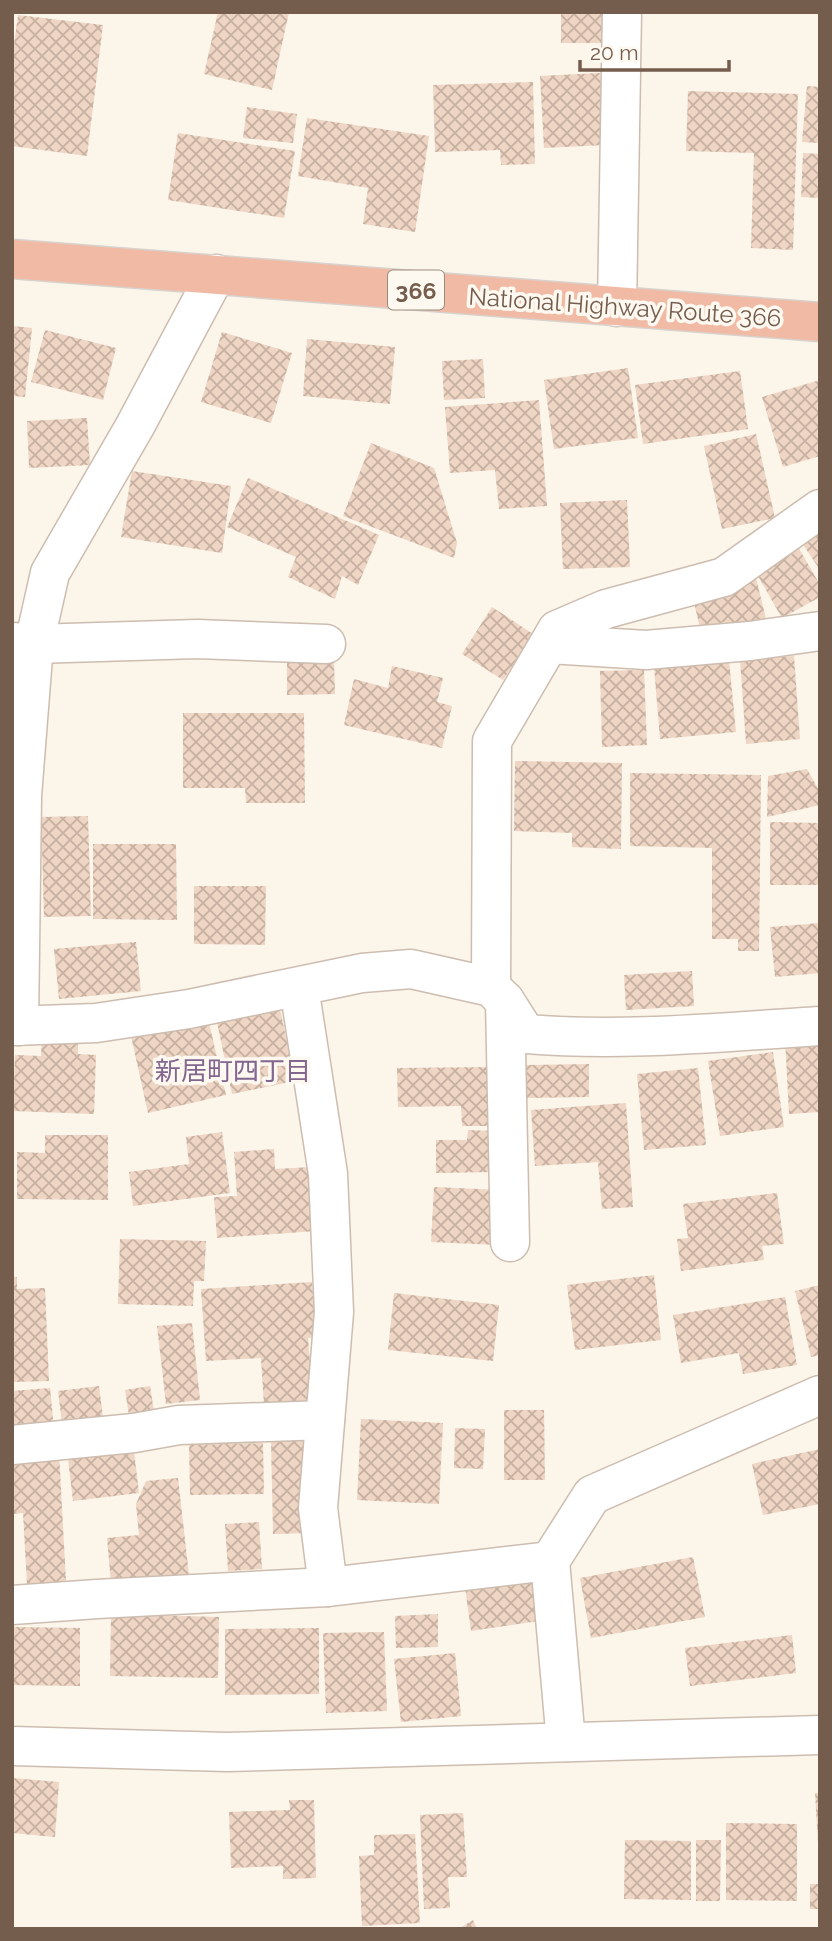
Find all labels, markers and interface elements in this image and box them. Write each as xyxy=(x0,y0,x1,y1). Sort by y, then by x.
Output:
scale bar xyxy=(580,28,729,72)
text: 20 m xyxy=(590,40,638,65)
road number: 366 xyxy=(388,270,444,310)
street label: National Highway Route 366 xyxy=(468,282,782,332)
district label: 新居町四丁目 xyxy=(155,1056,311,1086)

